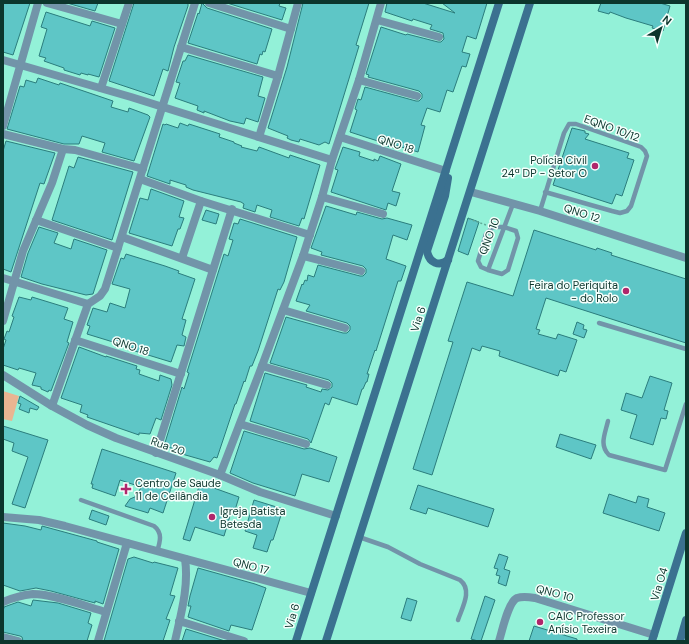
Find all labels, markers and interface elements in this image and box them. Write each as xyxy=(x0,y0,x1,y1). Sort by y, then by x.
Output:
north arrow xyxy=(641,8,681,48)
text: N xyxy=(660,12,675,28)
street label: EQNO 10/12 xyxy=(582,111,642,145)
street label: QNO 18 xyxy=(376,132,416,156)
place label: Polícia Civil 24ª DP - Setor O xyxy=(502,153,587,180)
marker: Polícia Civil 24ª DP - Setor O xyxy=(590,161,600,171)
street label: QNO 12 xyxy=(562,201,602,225)
street label: QNO 10 xyxy=(476,216,502,256)
place label: Feira do Periquita - do Rolo xyxy=(529,278,618,305)
marker: Feira do Periquita - do Rolo xyxy=(621,286,631,296)
street label: Via 6 xyxy=(407,304,429,333)
street label: QNO 18 xyxy=(111,334,151,358)
street label: Rua 20 xyxy=(149,434,187,458)
place label: Centro de Saude 11 de Ceilândia xyxy=(135,476,221,503)
marker: Centro de Saude 11 de Ceilândia xyxy=(120,483,132,495)
place label: Igreja Batista Betesda xyxy=(220,504,285,531)
marker: Igreja Batista Betesda xyxy=(207,512,217,522)
street label: QNO 17 xyxy=(231,554,271,578)
street label: Via O4 xyxy=(647,565,671,602)
street label: QNO 10 xyxy=(535,581,575,605)
street label: Via 6 xyxy=(282,602,302,630)
place label: CAIC Professor Anísio Texeira xyxy=(548,609,625,636)
marker: CAIC Professor Anísio Texeira xyxy=(535,617,545,627)

